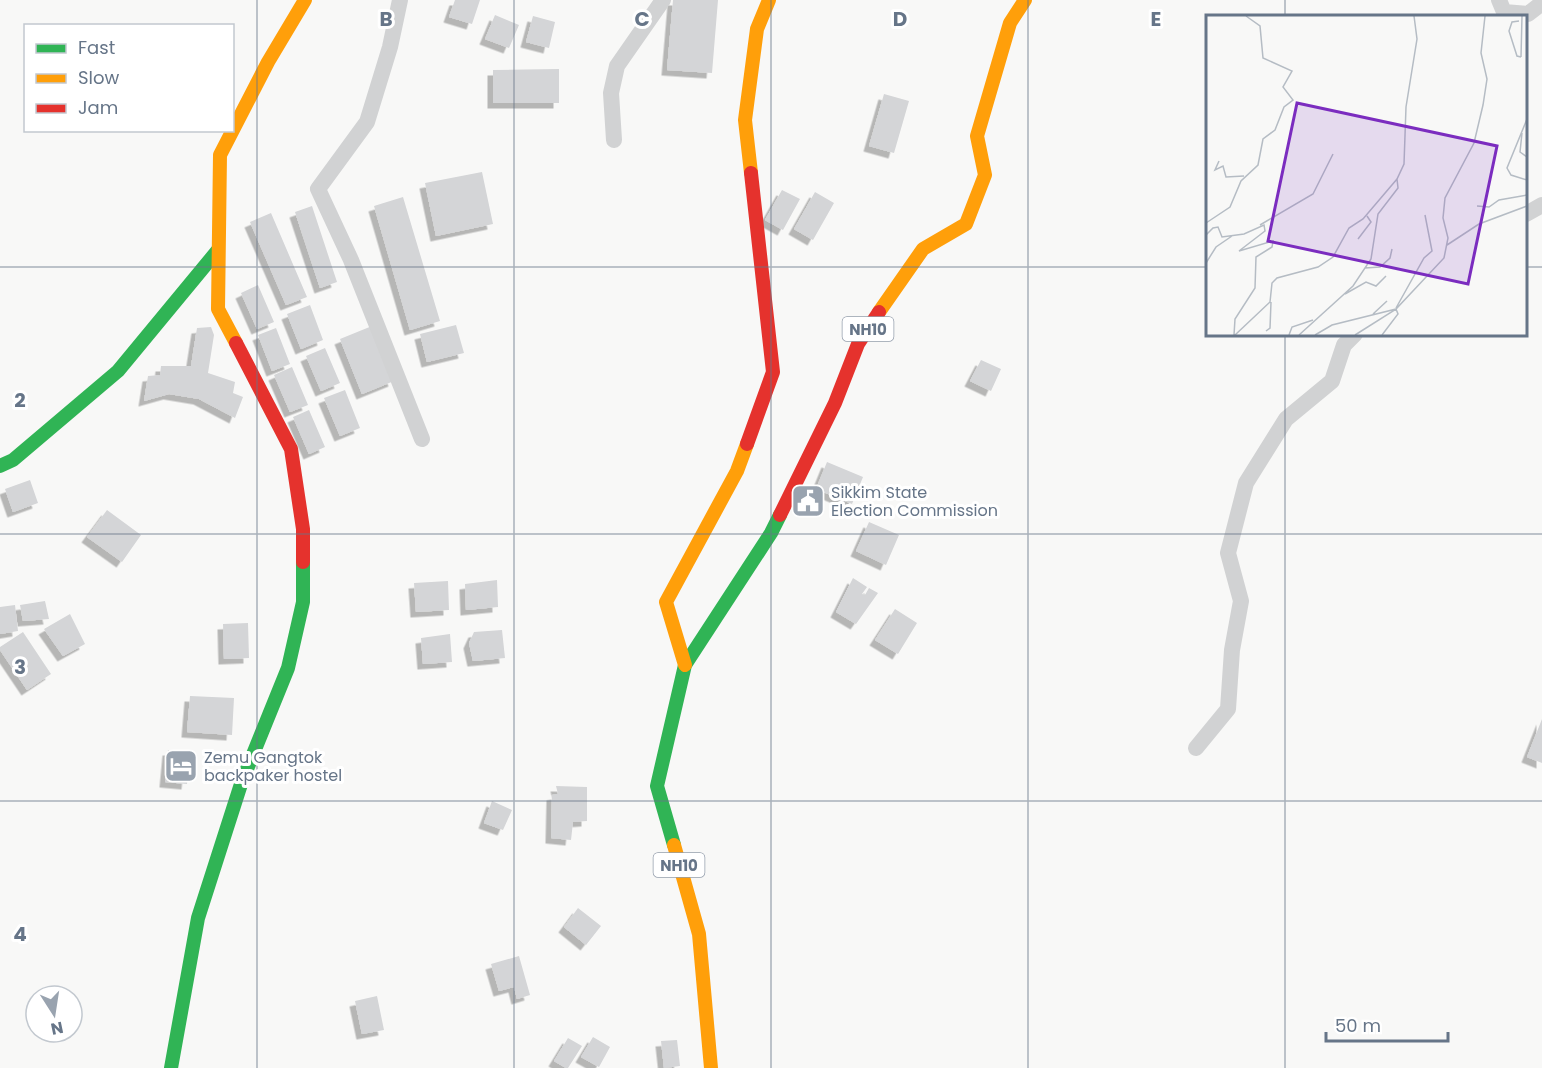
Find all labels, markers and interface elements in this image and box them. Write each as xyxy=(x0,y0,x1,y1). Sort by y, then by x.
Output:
text: B xyxy=(379,5,393,33)
text: C xyxy=(634,5,650,33)
text: D xyxy=(893,5,907,33)
text: E xyxy=(1151,5,1161,33)
inset map xyxy=(1206,15,1527,336)
legend xyxy=(24,24,234,132)
text: Fast xyxy=(78,35,115,60)
text: Slow xyxy=(78,65,120,90)
text: Jam xyxy=(78,95,118,120)
road number: NH10 xyxy=(842,317,894,341)
text: 2 xyxy=(14,386,26,414)
place label: Sikkim State Election Commission xyxy=(831,481,998,522)
public building icon: Sikkim State Election Commission xyxy=(790,483,826,519)
text: 3 xyxy=(14,653,26,681)
place label: Zemu Gangtok backpaker hostel xyxy=(204,746,342,787)
hotel icon: Zemu Gangtok backpaker hostel xyxy=(163,748,199,784)
road number: NH10 xyxy=(654,853,704,877)
text: 4 xyxy=(13,920,27,948)
north arrow xyxy=(24,984,84,1044)
scale bar xyxy=(1326,1005,1448,1043)
text: 50 m xyxy=(1335,1013,1381,1038)
text: N xyxy=(49,1016,65,1041)

